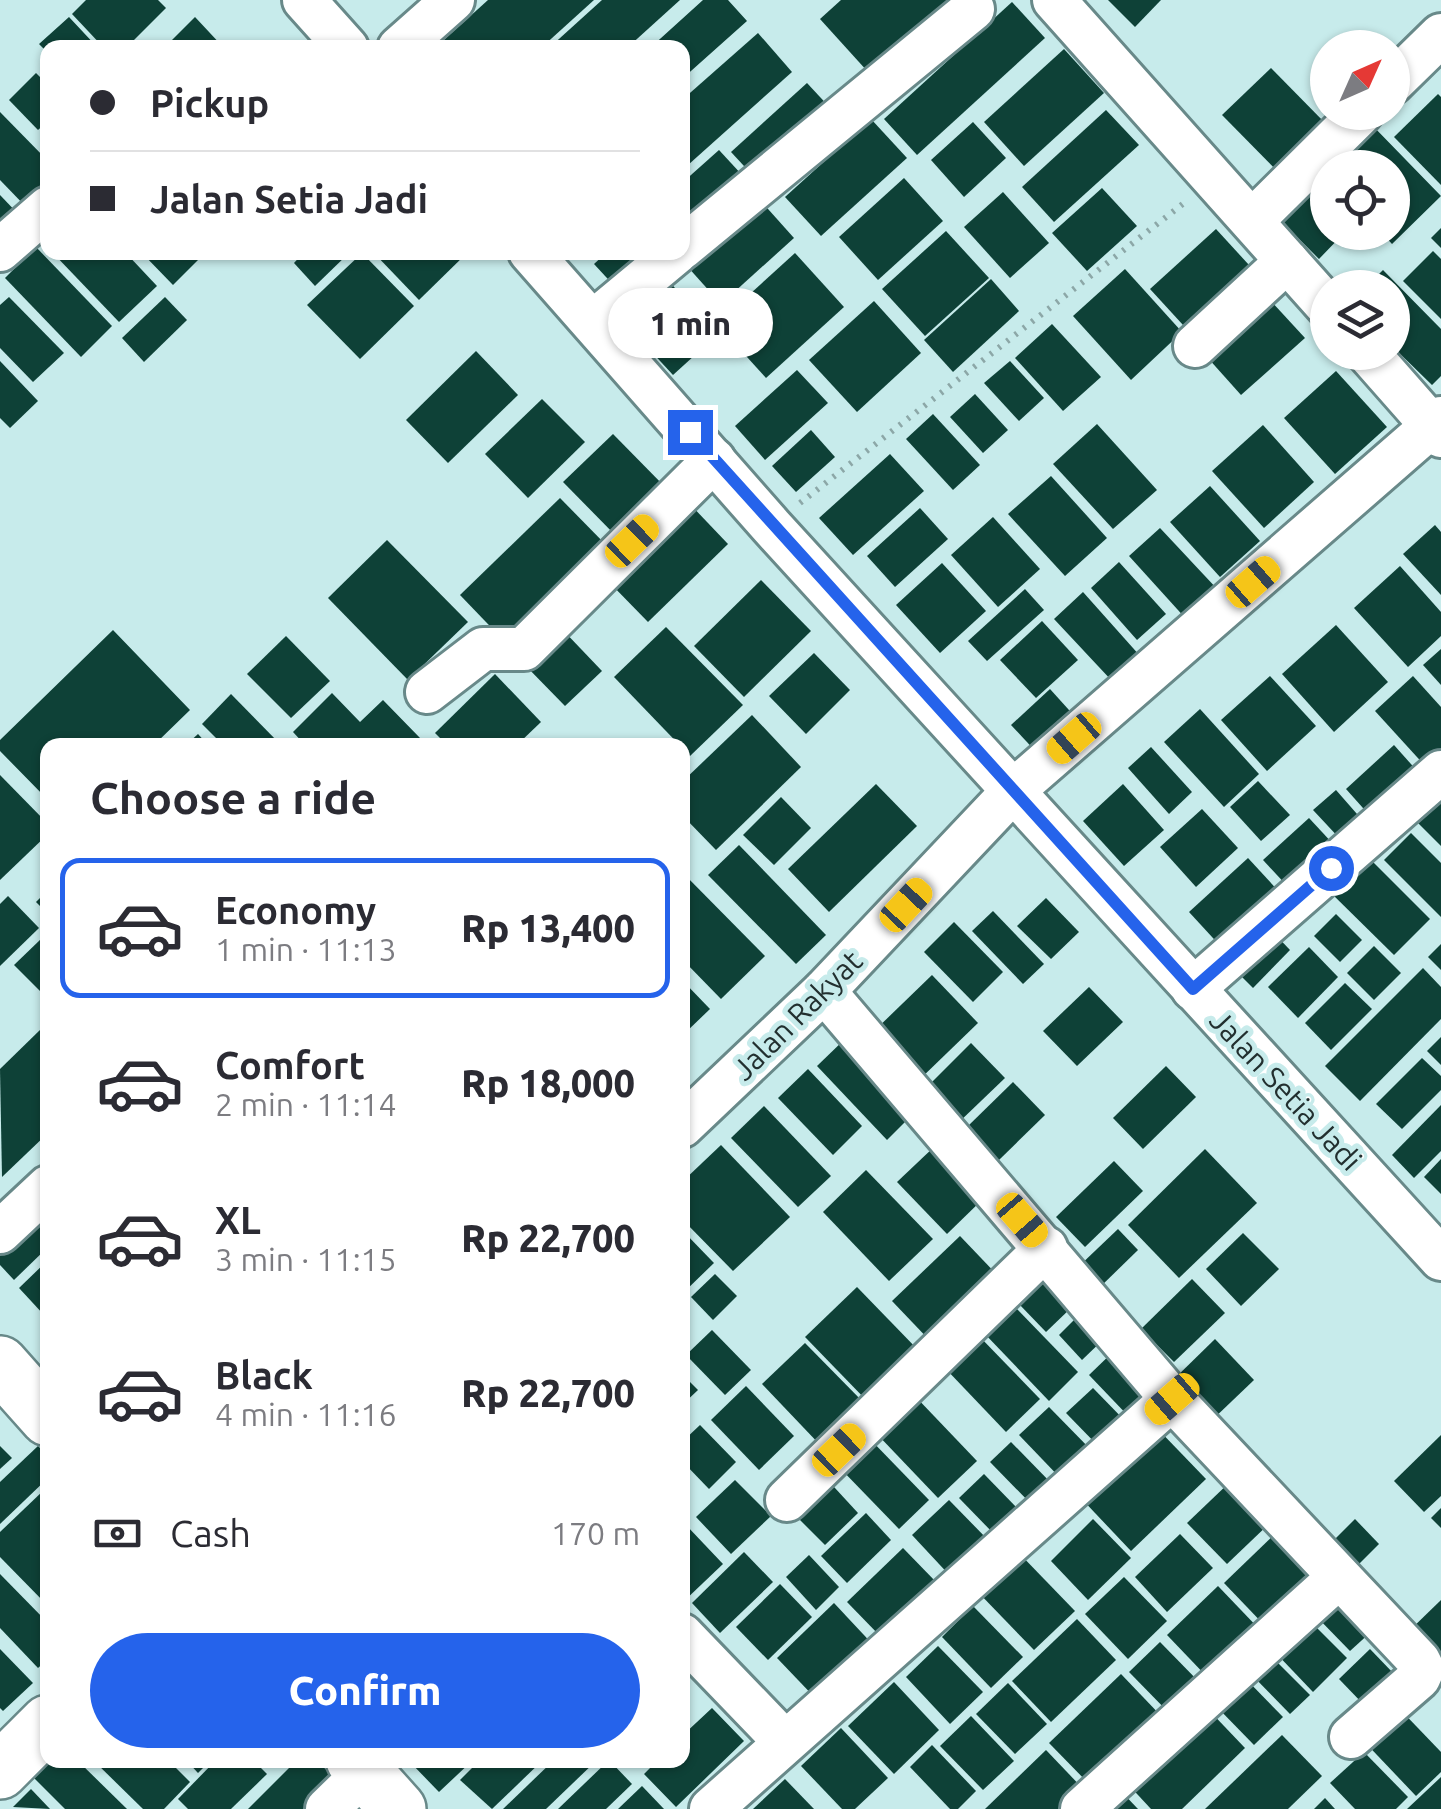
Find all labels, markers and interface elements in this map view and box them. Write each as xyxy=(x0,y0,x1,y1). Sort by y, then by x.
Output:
north arrow xyxy=(1310,30,1410,130)
map controls xyxy=(1310,30,1410,370)
text: Pickup xyxy=(150,82,269,124)
button: locate xyxy=(1310,150,1410,250)
text: Jalan Setia Jadi xyxy=(150,178,428,220)
button: layers xyxy=(1310,270,1410,370)
callout: 1 min xyxy=(608,287,772,357)
text: 1 min xyxy=(650,305,731,341)
route end xyxy=(668,410,713,455)
car xyxy=(600,509,664,573)
car xyxy=(1221,551,1285,613)
car xyxy=(1042,707,1106,769)
text: Choose a ride xyxy=(90,772,376,823)
route start xyxy=(1309,846,1354,891)
car xyxy=(875,873,937,937)
icon: car xyxy=(95,883,185,973)
text: Economy xyxy=(215,889,376,931)
text: Rp 13,400 xyxy=(461,907,635,949)
text: 1 min · 11:13 xyxy=(215,931,397,967)
street label: Jalan Rakyat xyxy=(725,943,869,1087)
street label: Jalan Setia Jadi xyxy=(1203,1003,1369,1177)
icon: car xyxy=(95,1038,185,1128)
text: Comfort xyxy=(215,1044,365,1086)
text: Rp 18,000 xyxy=(461,1062,635,1104)
text: 2 min · 11:14 xyxy=(215,1086,397,1122)
car xyxy=(991,1188,1053,1252)
icon: car xyxy=(95,1193,185,1283)
text: XL xyxy=(215,1199,261,1241)
text: Rp 22,700 xyxy=(461,1217,635,1259)
text: 3 min · 11:15 xyxy=(215,1241,397,1277)
icon: car xyxy=(95,1348,185,1438)
text: Black xyxy=(215,1354,313,1396)
car xyxy=(1140,1368,1204,1430)
text: Rp 22,700 xyxy=(461,1372,635,1414)
text: 4 min · 11:16 xyxy=(215,1396,397,1432)
car xyxy=(807,1418,871,1482)
icon: cash xyxy=(90,1506,145,1561)
text: Cash xyxy=(170,1512,251,1554)
text: 170 m xyxy=(551,1515,640,1551)
button: Confirm xyxy=(90,1633,640,1748)

